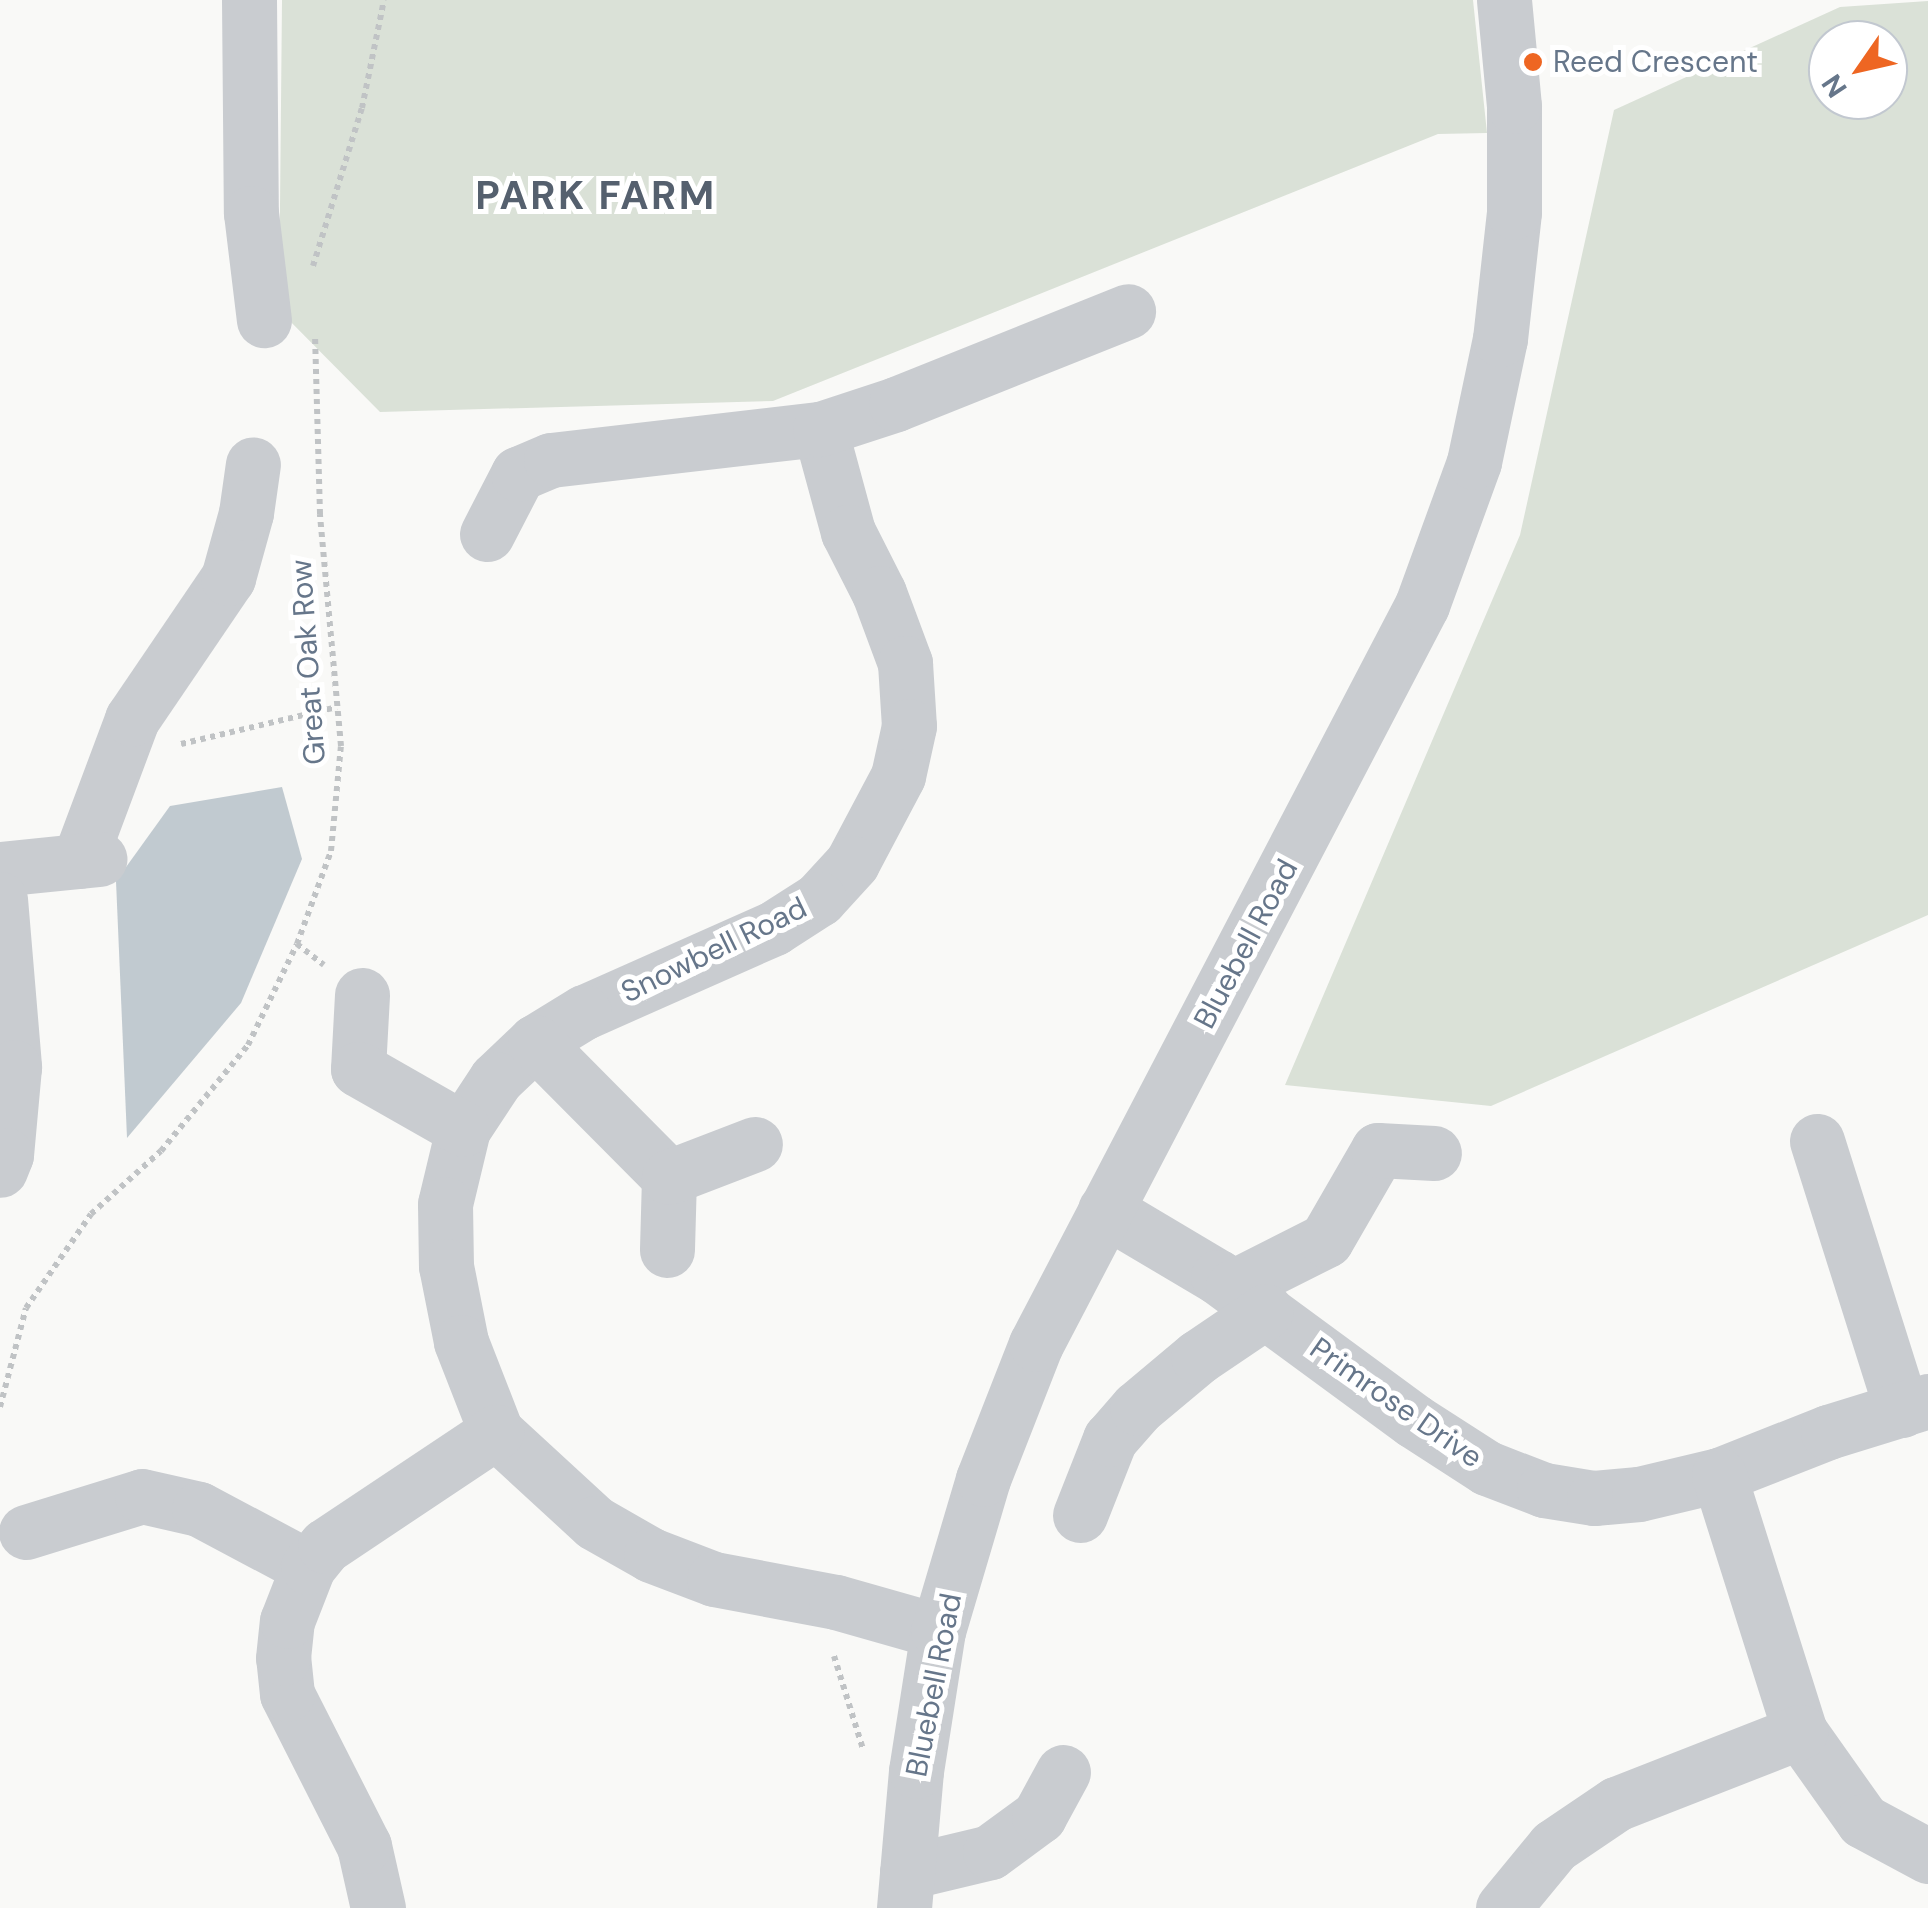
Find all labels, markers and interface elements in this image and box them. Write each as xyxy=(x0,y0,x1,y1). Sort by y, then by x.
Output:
north arrow xyxy=(1808,20,1908,120)
place label: Reed Crescent xyxy=(1553,44,1758,80)
marker: Reed Crescent xyxy=(1522,51,1544,73)
text: N xyxy=(1813,67,1855,105)
district label: PARK FARM xyxy=(475,171,717,219)
street label: Great Oak Row xyxy=(283,558,333,766)
street label: Bluebell Road xyxy=(1186,853,1306,1035)
street label: Snowbell Road xyxy=(615,890,813,1010)
street label: Primrose Drive xyxy=(1303,1330,1489,1476)
street label: Bluebell Road xyxy=(899,1590,969,1780)

